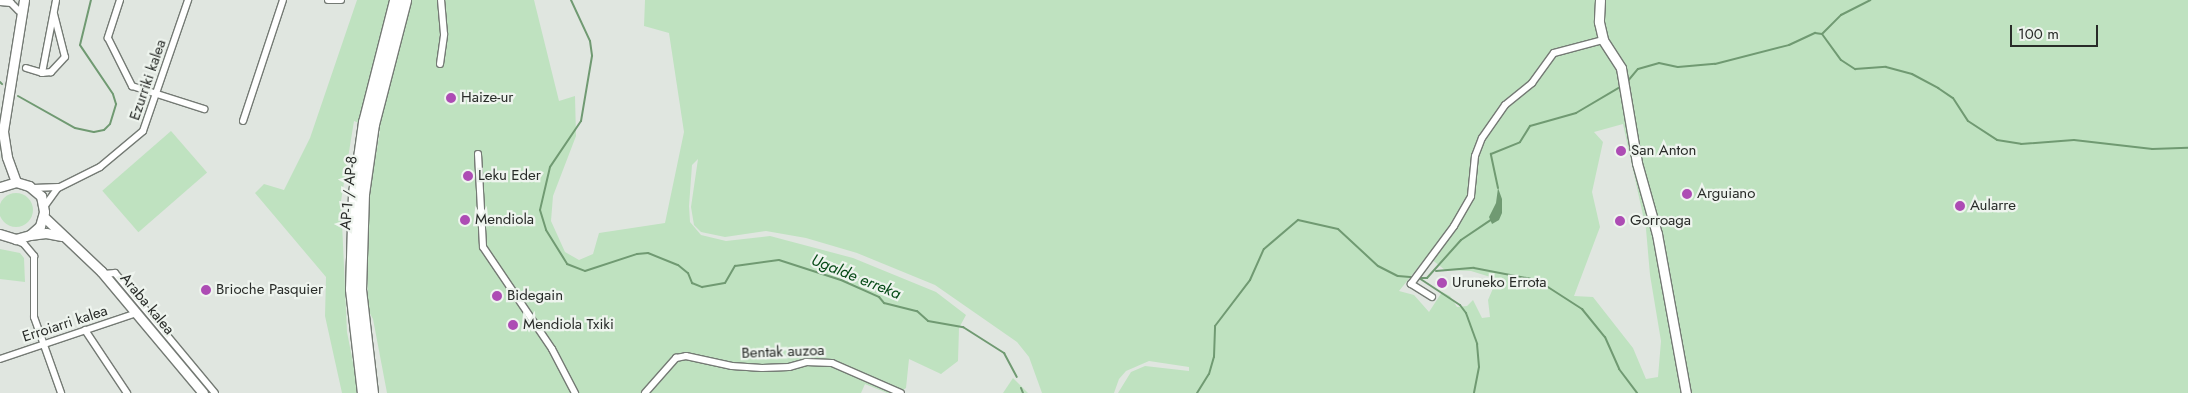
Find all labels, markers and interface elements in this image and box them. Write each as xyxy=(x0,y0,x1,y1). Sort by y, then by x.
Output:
scale bar xyxy=(2013,15,2100,47)
text: 100 m xyxy=(2018,23,2059,45)
street label: Ezurriki kalea xyxy=(126,37,170,123)
place label: Haize-ur xyxy=(461,89,513,107)
marker: Haize-ur xyxy=(445,92,457,104)
place label: San Anton xyxy=(1631,142,1696,160)
marker: San Anton xyxy=(1615,145,1627,157)
street label: AP-1 / AP-8 xyxy=(337,155,361,231)
place label: Leku Eder xyxy=(478,167,541,185)
marker: Leku Eder xyxy=(462,170,474,182)
place label: Arguiano xyxy=(1697,185,1755,203)
marker: Arguiano xyxy=(1681,188,1693,200)
place label: Aularre xyxy=(1970,197,2016,215)
marker: Aularre xyxy=(1954,200,1966,212)
place label: Mendiola xyxy=(475,211,534,229)
place label: Gorroaga xyxy=(1630,212,1691,230)
marker: Mendiola xyxy=(459,214,471,226)
marker: Gorroaga xyxy=(1614,215,1626,227)
water label: Ugalde erreka xyxy=(808,250,904,304)
street label: Araba kalea xyxy=(116,270,178,338)
place label: Uruneko Errota xyxy=(1452,274,1546,292)
marker: Uruneko Errota xyxy=(1436,277,1448,289)
place label: Brioche Pasquier xyxy=(216,281,323,299)
marker: Brioche Pasquier xyxy=(200,284,212,296)
place label: Bidegain xyxy=(507,287,563,305)
marker: Bidegain xyxy=(491,290,503,302)
street label: Erroiarri kalea xyxy=(20,302,110,346)
place label: Mendiola Txiki xyxy=(523,316,614,334)
marker: Mendiola Txiki xyxy=(507,319,519,331)
street label: Bentak auzoa xyxy=(741,342,825,362)

